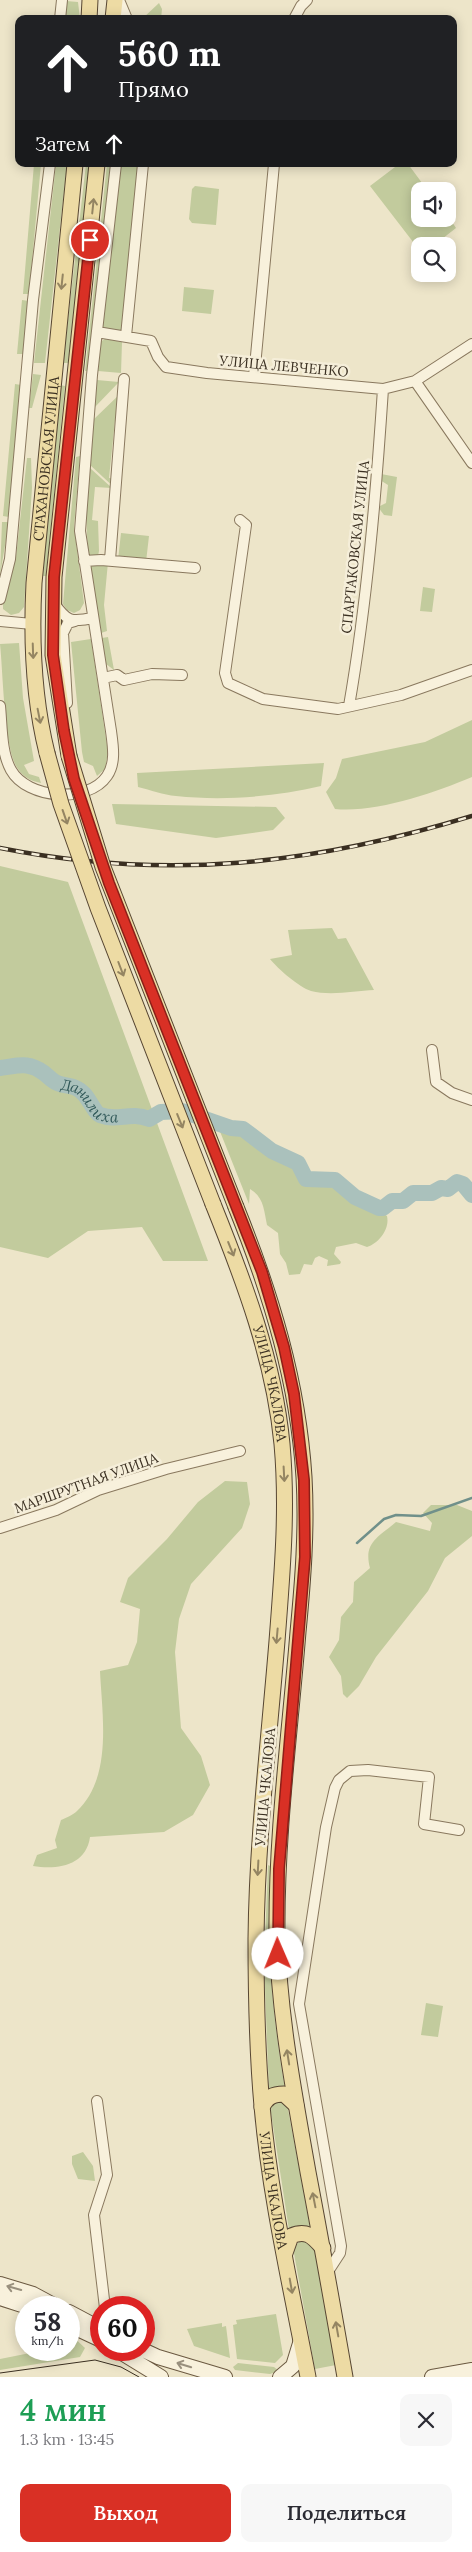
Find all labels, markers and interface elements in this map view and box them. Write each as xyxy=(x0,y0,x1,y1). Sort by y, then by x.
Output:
text: 560 m xyxy=(118,31,221,76)
icon: ahead xyxy=(35,35,100,100)
text: Прямо xyxy=(118,75,189,103)
icon: ahead xyxy=(100,130,128,158)
text: Затем xyxy=(35,132,90,156)
map controls xyxy=(411,182,456,282)
button: sound xyxy=(411,182,456,227)
one-way arrow xyxy=(88,199,98,215)
pin xyxy=(69,219,111,261)
icon: arrive xyxy=(76,226,104,254)
button: search xyxy=(411,237,456,282)
one-way arrow xyxy=(57,274,67,290)
street label: УЛИЦА ЛЕВЧЕНКО xyxy=(218,351,349,381)
street label: СТАХАНОВСКАЯ УЛИЦА xyxy=(29,375,63,542)
street label: СПАРТАКОВСКАЯ УЛИЦА xyxy=(337,459,373,634)
one-way arrow xyxy=(28,643,38,659)
one-way arrow xyxy=(35,708,45,724)
one-way arrow xyxy=(61,808,71,824)
one-way arrow xyxy=(117,961,126,976)
water label: Данилиха xyxy=(59,1074,119,1127)
one-way arrow xyxy=(177,1113,186,1128)
one-way arrow xyxy=(227,1241,236,1256)
street label: УЛИЦА ЧКАЛОВА xyxy=(249,1322,291,1443)
street label: МАРШРУТНАЯ УЛИЦА xyxy=(12,1449,161,1517)
one-way arrow xyxy=(279,1466,288,1482)
one-way arrow xyxy=(272,1628,282,1644)
street label: УЛИЦА ЧКАЛОВА xyxy=(251,1727,279,1848)
one-way arrow xyxy=(254,1860,263,1876)
position arrow xyxy=(251,1927,303,1979)
one-way arrow xyxy=(283,2049,293,2065)
street label: УЛИЦА ЧКАЛОВА xyxy=(256,2130,292,2251)
one-way arrow xyxy=(308,2192,318,2208)
one-way arrow xyxy=(287,2278,296,2294)
one-way arrow xyxy=(6,2283,22,2293)
speed limit sign: 60 xyxy=(90,2296,155,2361)
text: 58 xyxy=(34,2306,61,2338)
one-way arrow xyxy=(332,2321,342,2337)
text: km/h xyxy=(31,2333,64,2348)
one-way arrow xyxy=(176,2360,192,2370)
text: 4 мин xyxy=(20,2391,107,2429)
button: close xyxy=(400,2394,452,2446)
text: 1.3 km · 13:45 xyxy=(20,2429,114,2449)
button: Выход xyxy=(20,2484,231,2542)
button: Поделиться xyxy=(241,2484,452,2542)

